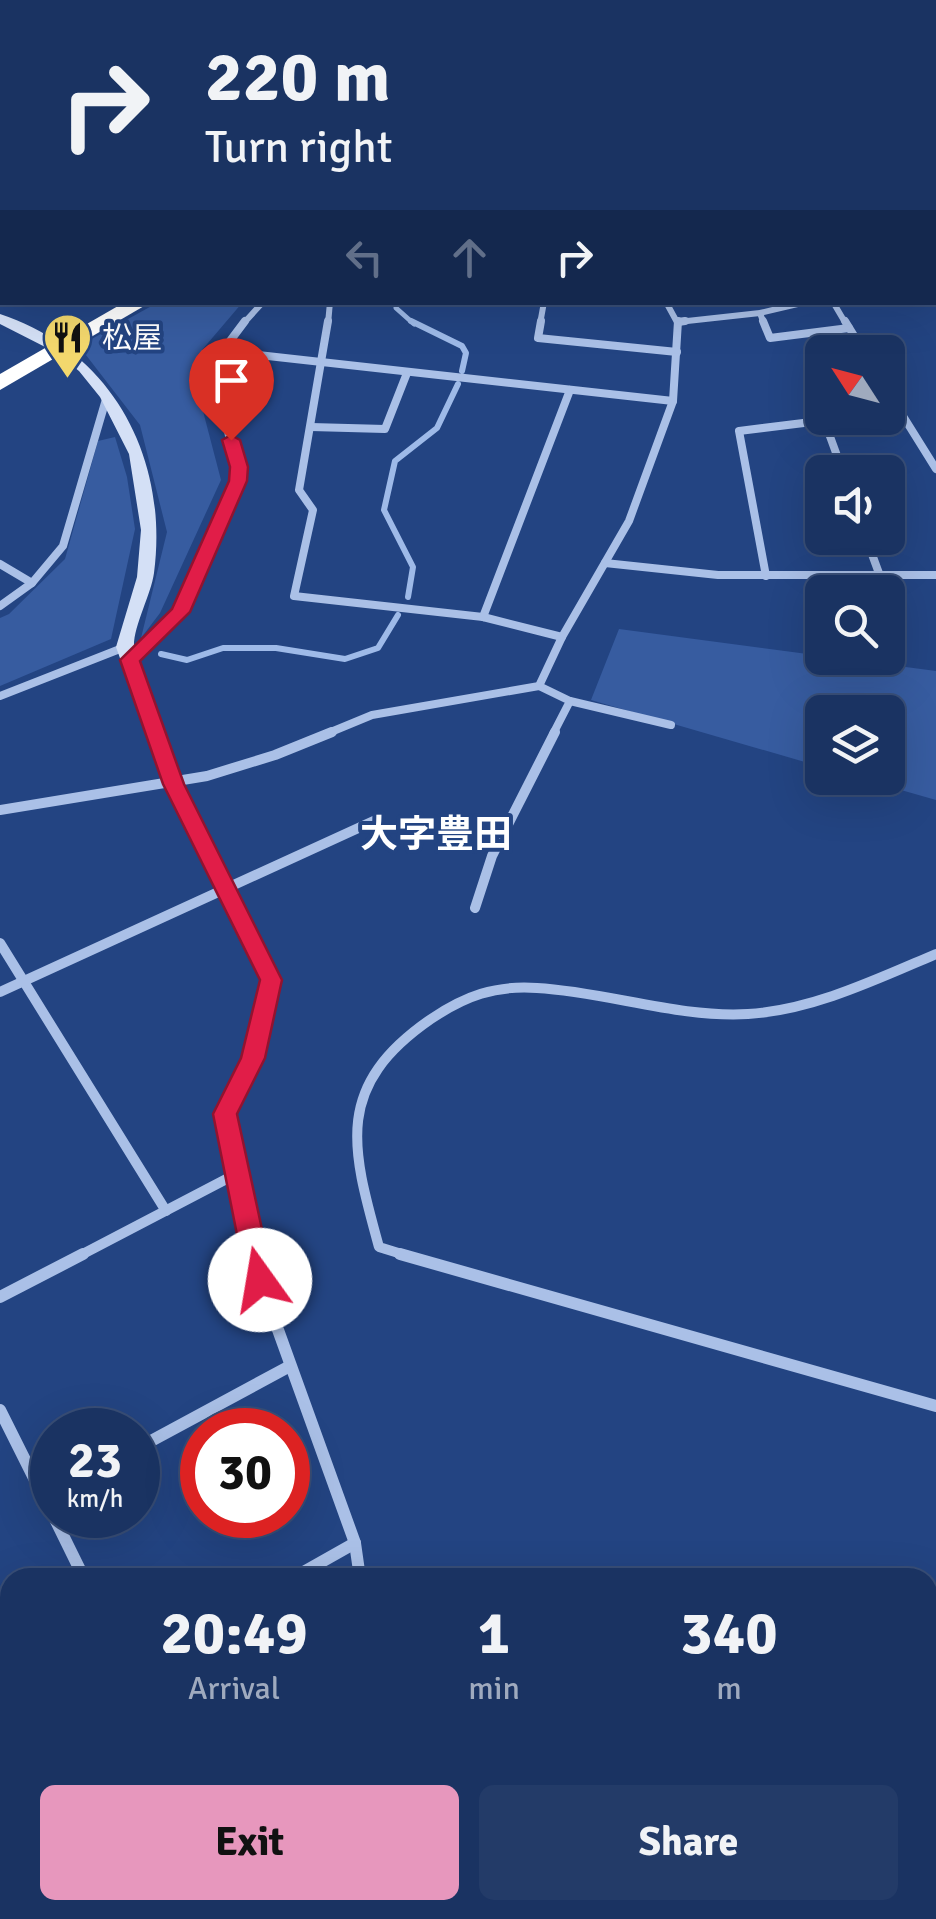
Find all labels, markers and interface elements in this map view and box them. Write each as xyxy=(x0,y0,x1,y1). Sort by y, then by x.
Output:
text: 220 m xyxy=(205,34,390,120)
icon: right xyxy=(40,40,170,170)
text: Turn right xyxy=(205,120,393,175)
icon: left xyxy=(337,230,392,285)
icon: ahead xyxy=(442,230,497,285)
icon: right xyxy=(547,230,602,285)
restaurant icon: 松屋 xyxy=(41,312,93,380)
place label: 松屋 xyxy=(102,320,162,357)
north arrow xyxy=(805,335,905,435)
map controls xyxy=(805,335,905,795)
pin xyxy=(189,338,274,441)
icon: arrive xyxy=(204,353,259,408)
button: sound xyxy=(805,455,905,555)
button: search xyxy=(805,575,905,675)
button: layers xyxy=(805,695,905,795)
district label: 大字豊田 xyxy=(360,811,512,858)
position arrow xyxy=(208,1228,312,1332)
speed limit sign: 30 xyxy=(180,1408,310,1538)
text: 23 xyxy=(68,1430,122,1492)
text: km/h xyxy=(67,1483,123,1514)
text: 20:49 xyxy=(160,1597,308,1671)
text: 1 xyxy=(478,1597,510,1671)
text: 340 xyxy=(680,1597,778,1671)
text: Arrival xyxy=(188,1669,280,1708)
text: min xyxy=(468,1669,520,1708)
text: m xyxy=(716,1669,742,1708)
button: Exit xyxy=(40,1785,459,1900)
button: Share xyxy=(479,1785,898,1900)

